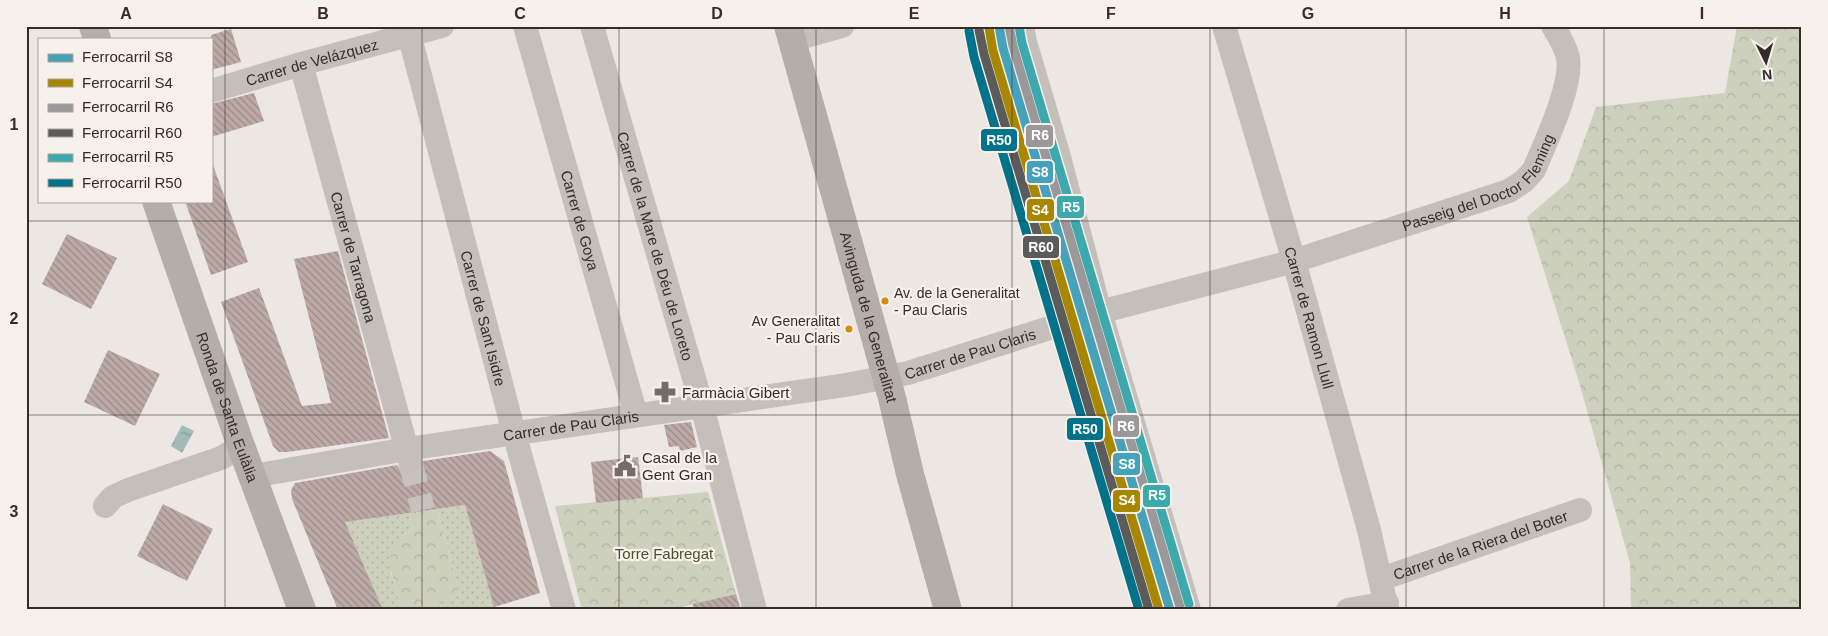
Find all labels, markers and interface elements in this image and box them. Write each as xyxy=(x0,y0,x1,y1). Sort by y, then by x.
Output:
text: A xyxy=(120,5,132,22)
text: B xyxy=(317,5,329,22)
text: C xyxy=(514,5,526,22)
text: D xyxy=(711,5,723,22)
text: E xyxy=(909,5,920,22)
text: F xyxy=(1106,5,1116,22)
text: G xyxy=(1302,5,1314,22)
text: H xyxy=(1499,5,1511,22)
text: I xyxy=(1700,5,1704,22)
street label: Carrer de Velázquez xyxy=(244,35,380,89)
legend xyxy=(38,38,212,202)
north arrow xyxy=(1740,38,1790,88)
text: Ferrocarril S8 xyxy=(82,48,173,65)
text: N xyxy=(1761,67,1773,83)
text: Ferrocarril S4 xyxy=(82,74,173,91)
text: Ferrocarril R6 xyxy=(82,98,174,115)
text: 1 xyxy=(10,116,19,133)
text: Ferrocarril R60 xyxy=(82,124,182,141)
line badge: R6 xyxy=(1025,124,1054,148)
text: R6 xyxy=(1031,127,1049,143)
line badge: R50 xyxy=(980,128,1018,152)
street label: Carrer de la Mare de Déu de Loreto xyxy=(614,129,697,363)
street label: Passeig del Doctor Fleming xyxy=(1400,131,1557,234)
text: R50 xyxy=(986,132,1012,148)
text: Ferrocarril R5 xyxy=(82,148,174,165)
line badge: S8 xyxy=(1026,160,1054,184)
text: S8 xyxy=(1031,164,1049,180)
street label: Carrer de Goya xyxy=(558,168,603,273)
text: Ferrocarril R50 xyxy=(82,174,182,191)
street label: Carrer de Tarragona xyxy=(328,190,380,325)
line badge: R5 xyxy=(1056,195,1085,219)
line badge: S4 xyxy=(1026,198,1055,222)
text: R5 xyxy=(1062,199,1080,215)
text: S4 xyxy=(1031,202,1049,218)
street label: Avinguda de la Generalitat xyxy=(837,230,901,405)
line badge: R60 xyxy=(1022,235,1060,259)
text: R60 xyxy=(1028,239,1054,255)
street label: Carrer de Ramon Llull xyxy=(1282,245,1338,391)
street label: Carrer de Sant Isidre xyxy=(458,249,510,388)
place label: Av. de la Generalitat - Pau Claris xyxy=(894,285,1020,318)
marker: Av. de la Generalitat - Pau Claris xyxy=(880,296,890,306)
text: 2 xyxy=(10,310,19,327)
place label: Av Generalitat - Pau Claris xyxy=(752,313,840,346)
marker: Av Generalitat - Pau Claris xyxy=(844,324,854,334)
street label: Carrer de Pau Claris xyxy=(902,325,1038,382)
street label: Ronda de Santa Eulàlia xyxy=(194,330,262,485)
pharmacy icon: Farmàcia Gibert xyxy=(652,379,678,405)
place label: Farmàcia Gibert xyxy=(682,384,790,401)
street label: Carrer de Pau Claris xyxy=(502,407,640,443)
line badge: R6 xyxy=(1112,414,1140,438)
line badge: R50 xyxy=(1066,417,1104,441)
text: R6 xyxy=(1117,418,1135,434)
text: R50 xyxy=(1072,421,1098,437)
place label: Casal de la Gent Gran xyxy=(642,449,718,483)
line badge: S8 xyxy=(1112,452,1141,476)
public building icon: Casal de la Gent Gran xyxy=(612,453,638,479)
text: S8 xyxy=(1118,456,1136,472)
line badge: R5 xyxy=(1142,484,1171,508)
text: R5 xyxy=(1148,487,1166,503)
line badge: S4 xyxy=(1112,489,1141,513)
text: S4 xyxy=(1118,492,1136,508)
text: 3 xyxy=(10,503,19,520)
street label: Carrer de la Riera del Boter xyxy=(1391,507,1570,583)
park label: Torre Fabregat xyxy=(615,545,714,562)

